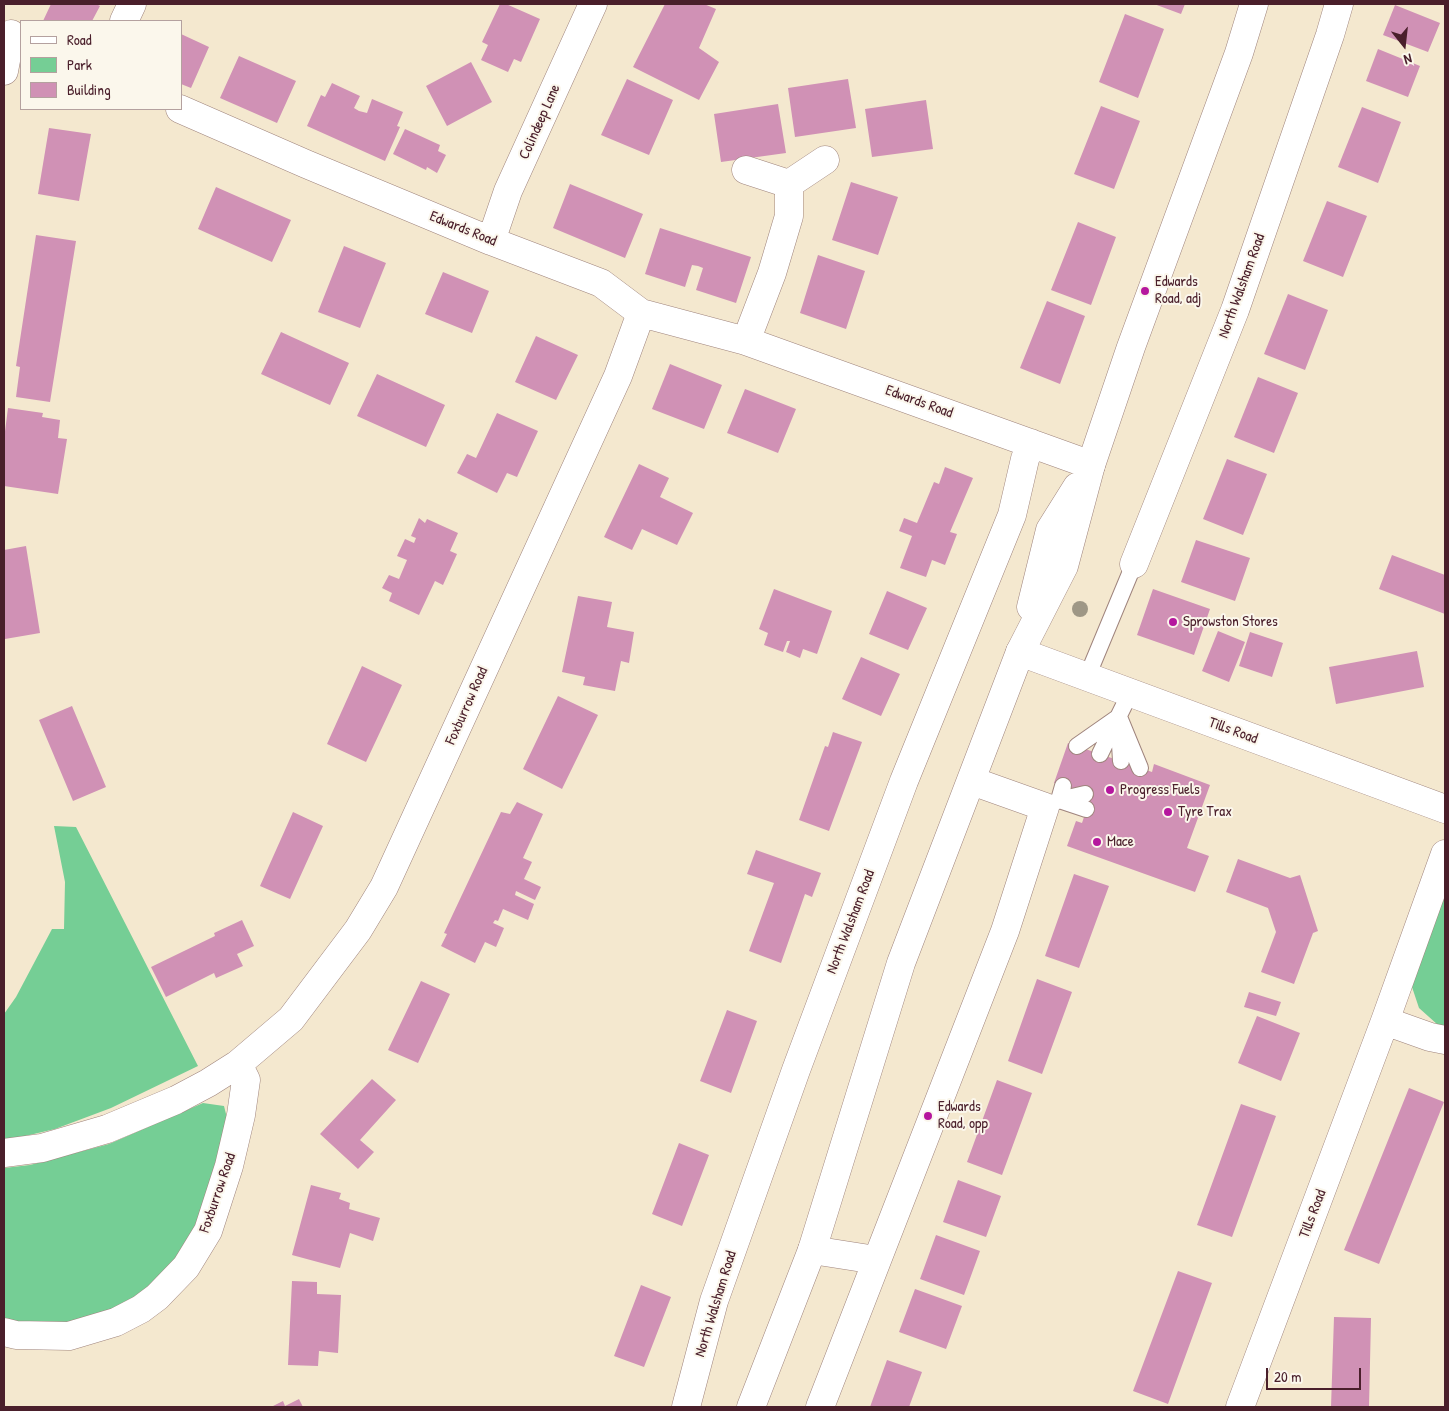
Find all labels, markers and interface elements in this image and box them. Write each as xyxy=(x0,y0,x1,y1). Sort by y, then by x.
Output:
legend xyxy=(20,20,182,110)
north arrow xyxy=(1379,20,1429,70)
text: Road xyxy=(67,29,92,50)
text: N xyxy=(1402,50,1414,70)
text: Park xyxy=(67,54,92,75)
text: Building xyxy=(67,79,111,100)
street label: Colindeep Lane xyxy=(515,82,565,162)
street label: Edwards Road xyxy=(427,207,499,251)
street label: North Walsham Road xyxy=(1215,231,1269,341)
place label: Edwards Road, adj xyxy=(1155,273,1201,308)
marker: Edwards Road, adj xyxy=(1139,285,1151,297)
street label: Edwards Road xyxy=(883,381,955,423)
place label: Sprowston Stores xyxy=(1183,613,1278,631)
marker: Sprowston Stores xyxy=(1167,616,1179,628)
street label: Foxburrow Road xyxy=(442,664,492,748)
street label: Tills Road xyxy=(1206,714,1260,748)
place label: Progress Fuels xyxy=(1120,781,1200,799)
marker: Progress Fuels xyxy=(1104,784,1116,796)
place label: Tyre Trax xyxy=(1178,803,1232,821)
marker: Tyre Trax xyxy=(1162,806,1174,818)
place label: Mace xyxy=(1107,833,1134,851)
marker: Mace xyxy=(1091,836,1103,848)
street label: North Walsham Road xyxy=(823,867,879,977)
place label: Edwards Road, opp xyxy=(938,1098,988,1133)
marker: Edwards Road, opp xyxy=(922,1110,934,1122)
street label: Foxburrow Road xyxy=(196,1151,240,1235)
street label: Tills Road xyxy=(1296,1187,1330,1241)
street label: North Walsham Road xyxy=(691,1249,741,1359)
scale bar xyxy=(1269,1358,1364,1390)
text: 20 m xyxy=(1274,1366,1301,1387)

